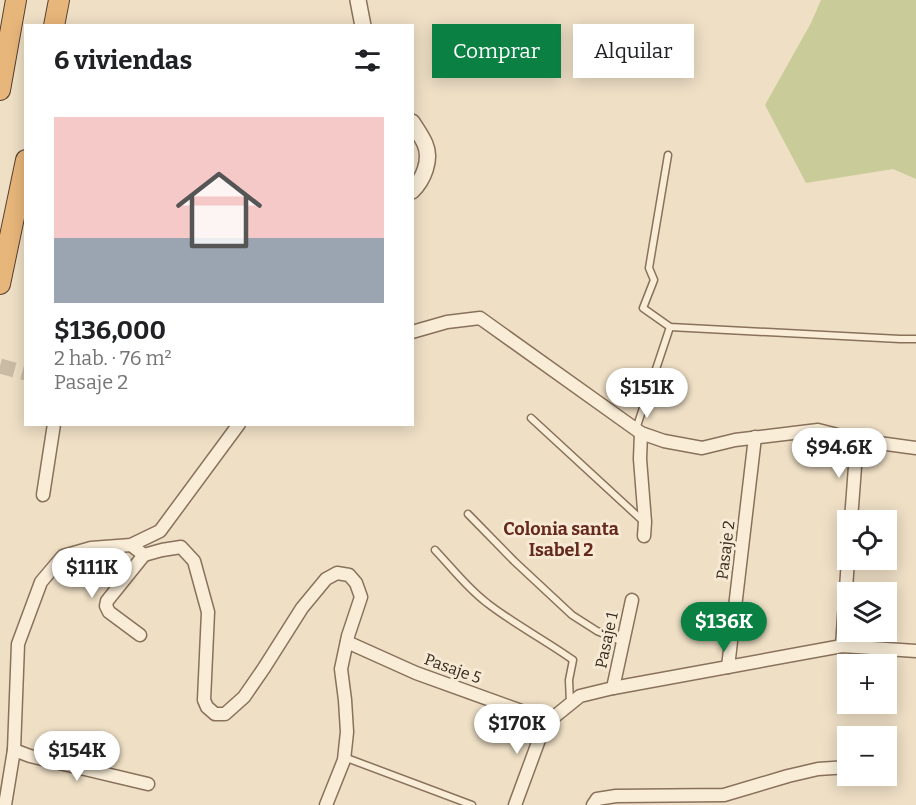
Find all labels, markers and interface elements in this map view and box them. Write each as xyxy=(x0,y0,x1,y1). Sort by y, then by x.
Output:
chip: Comprar xyxy=(432,24,561,78)
chip: Alquilar xyxy=(573,24,694,78)
icon: filters xyxy=(351,44,384,77)
text: 6 viviendas xyxy=(54,45,192,76)
icon: home xyxy=(165,156,273,264)
text: $136,000 xyxy=(54,315,166,346)
text: 2 hab. · 76 m² xyxy=(54,346,172,370)
pin: $151K xyxy=(605,368,689,419)
text: Pasaje 2 xyxy=(54,370,128,394)
text: $151K xyxy=(620,375,674,399)
pin: $94.6K xyxy=(790,428,888,479)
text: $94.6K xyxy=(806,435,872,459)
map controls xyxy=(837,510,897,786)
button: locate xyxy=(837,510,897,570)
district label: Colonia santa Isabel 2 xyxy=(503,518,619,561)
street label: Pasaje 2 xyxy=(712,519,739,581)
pin: $111K xyxy=(50,548,134,599)
text: $111K xyxy=(66,555,118,579)
button: layers xyxy=(837,582,897,642)
pin: $136K xyxy=(682,602,766,653)
text: $136K xyxy=(695,609,753,633)
street label: Pasaje 1 xyxy=(591,610,622,670)
street label: Pasaje 5 xyxy=(422,649,484,688)
button: + xyxy=(837,654,897,714)
pin: $170K xyxy=(475,704,559,755)
text: $170K xyxy=(488,711,546,735)
button: − xyxy=(837,726,897,786)
pin: $154K xyxy=(35,731,119,782)
text: $154K xyxy=(48,738,106,762)

